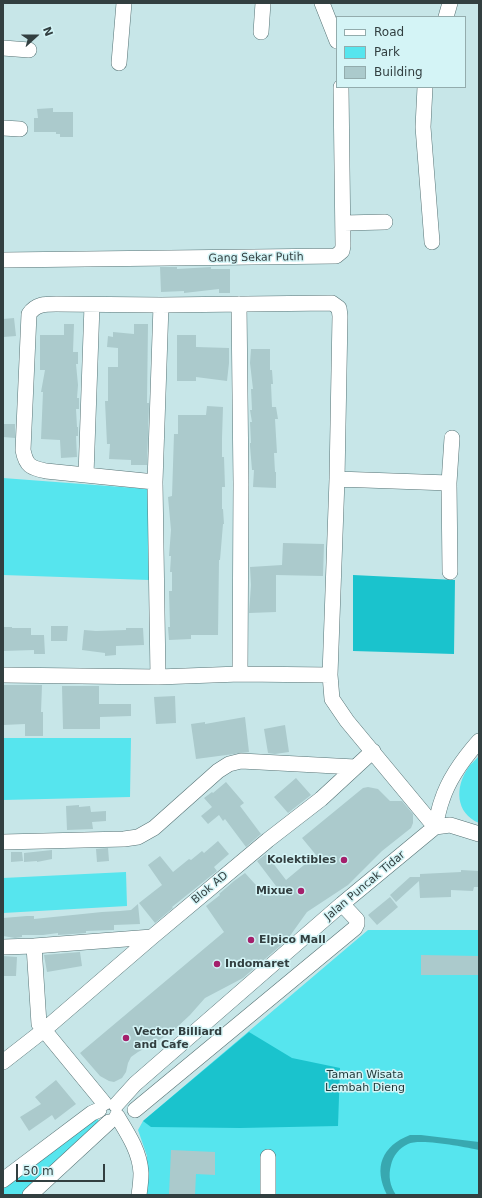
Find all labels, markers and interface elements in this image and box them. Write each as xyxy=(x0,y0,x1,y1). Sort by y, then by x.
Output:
north arrow xyxy=(16,16,56,56)
legend xyxy=(336,16,466,88)
text: N xyxy=(40,25,55,38)
text: Road xyxy=(374,25,404,39)
text: Park xyxy=(374,45,400,59)
text: Building xyxy=(374,65,423,79)
street label: Gang Sekar Putih xyxy=(208,251,304,265)
street label: Jalan Puncak Tidar xyxy=(322,848,408,924)
place label: Kolektibles xyxy=(267,853,336,867)
marker: Kolektibles xyxy=(339,855,349,865)
street label: Blok AD xyxy=(189,869,231,907)
place label: Mixue xyxy=(256,884,293,898)
marker: Mixue xyxy=(296,886,306,896)
place label: Elpico Mall xyxy=(259,933,326,947)
marker: Elpico Mall xyxy=(246,935,256,945)
place label: Indomaret xyxy=(225,957,289,971)
marker: Indomaret xyxy=(212,959,222,969)
place label: Vector Billiard and Cafe xyxy=(134,1025,222,1051)
marker: Vector Billiard and Cafe xyxy=(121,1033,131,1043)
park label: Taman Wisata Lembah Dieng xyxy=(325,1068,405,1094)
scale bar xyxy=(18,1156,107,1182)
text: 50 m xyxy=(23,1164,54,1178)

